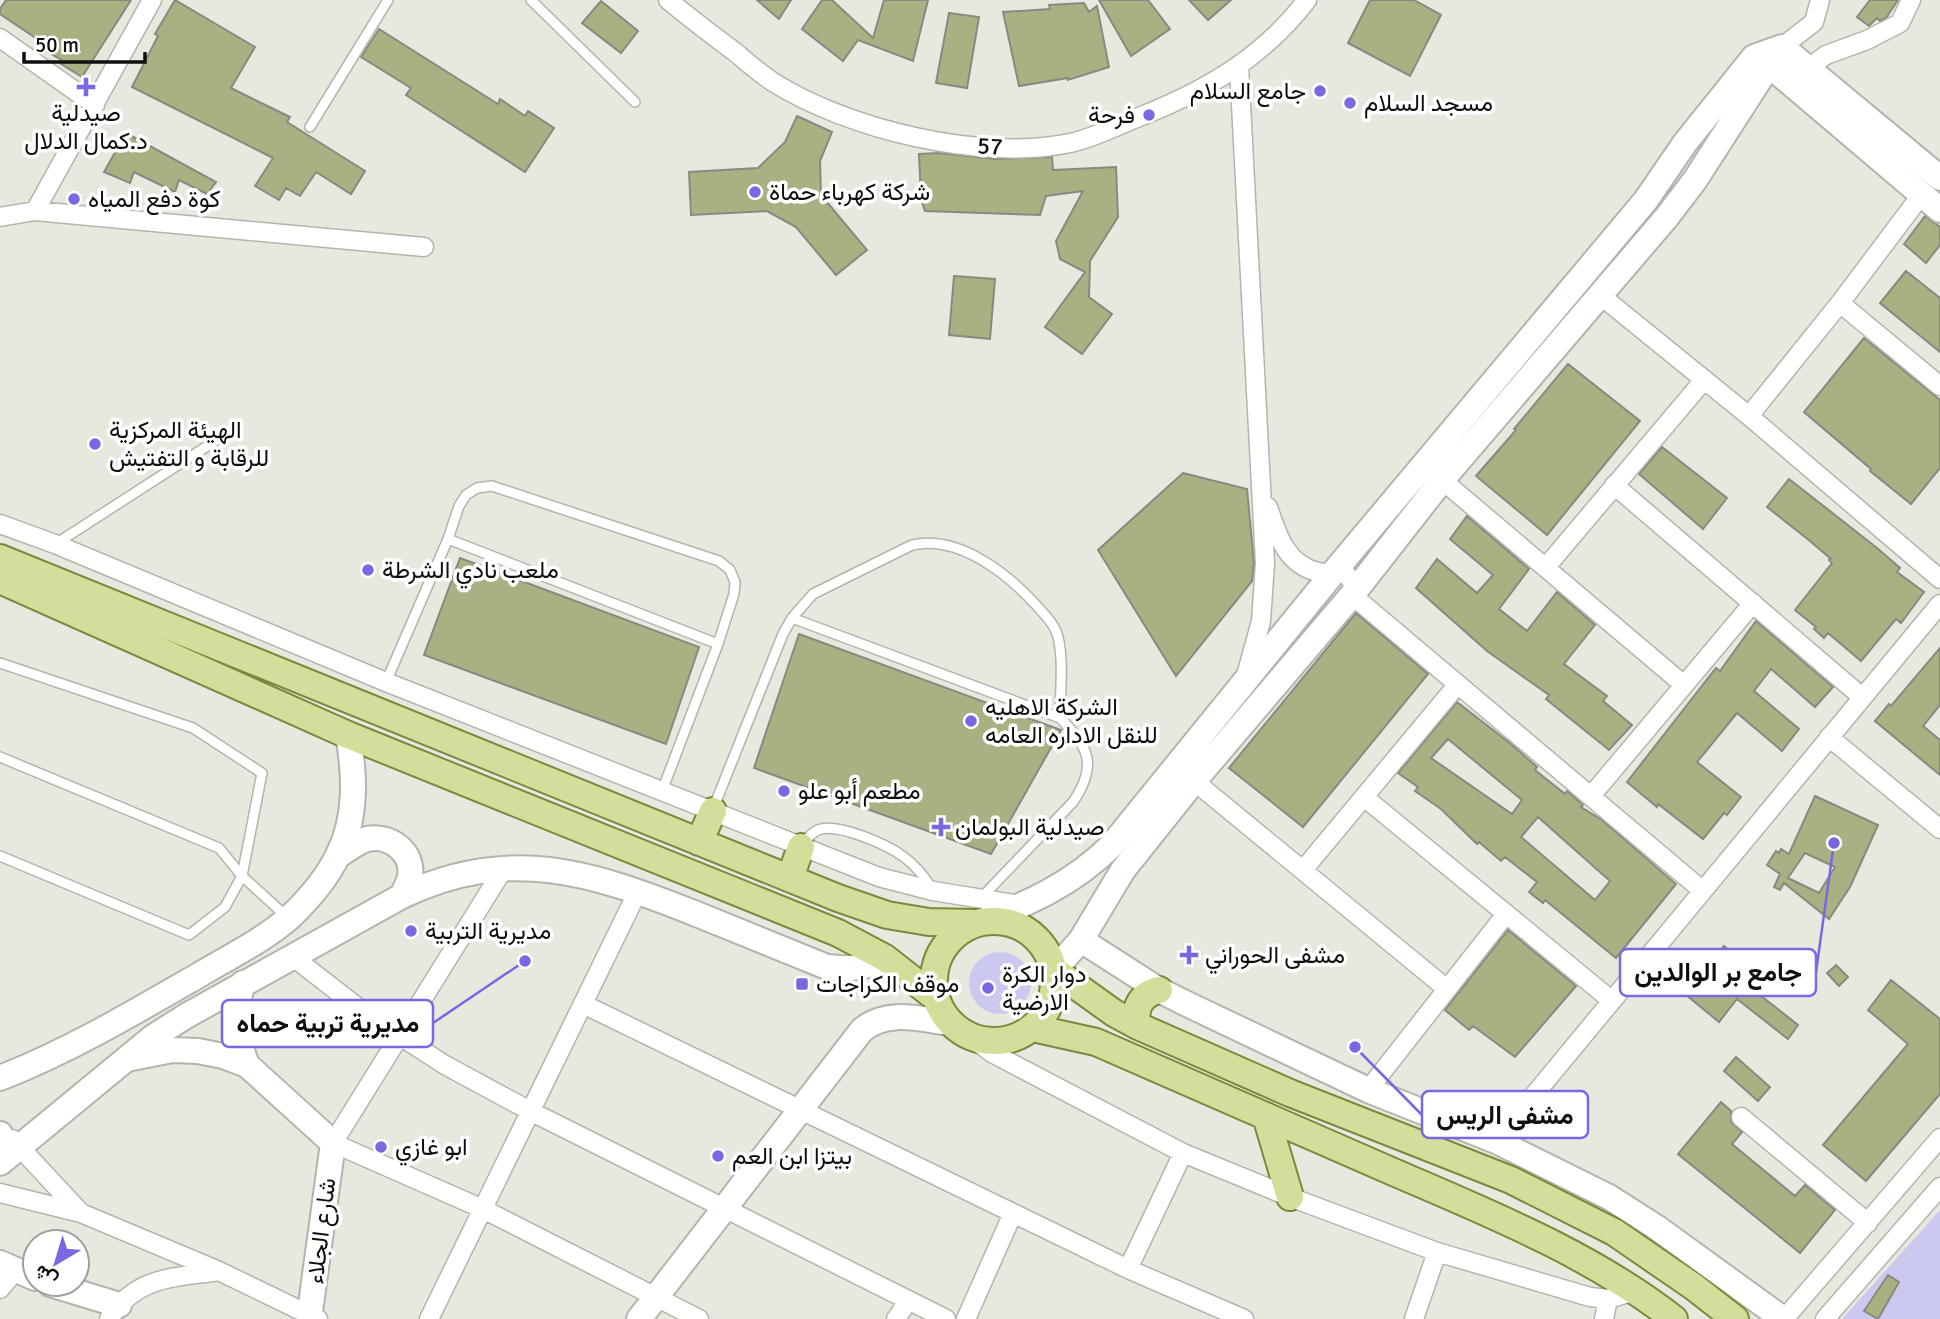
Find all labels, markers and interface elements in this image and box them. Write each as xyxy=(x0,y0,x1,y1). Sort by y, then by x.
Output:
scale bar xyxy=(24,21,145,65)
text: 50 m xyxy=(35,32,79,58)
place label: جامع السلام xyxy=(1190,76,1306,108)
marker: صيدلية د.كمال الدلال xyxy=(78,79,94,95)
marker: جامع السلام xyxy=(1312,83,1328,99)
place label: مسجد السلام xyxy=(1364,88,1493,119)
marker: مسجد السلام xyxy=(1342,95,1358,111)
place label: صيدلية د.كمال الدلال xyxy=(24,98,148,156)
place label: فرحة xyxy=(1088,100,1135,130)
marker: فرحة xyxy=(1141,107,1157,123)
street label: 57 xyxy=(976,130,1004,162)
place label: شركة كهرباء حماة xyxy=(769,177,930,207)
place label: كوة دفع المياه xyxy=(88,184,220,216)
marker: شركة كهرباء حماة xyxy=(747,184,763,200)
marker: كوة دفع المياه xyxy=(66,191,82,207)
place label: الهيئة المركزية للرقابة و التفتيش xyxy=(109,415,269,473)
marker: الهيئة المركزية للرقابة و التفتيش xyxy=(87,436,103,452)
place label: ملعب نادي الشرطة xyxy=(382,555,559,589)
marker: ملعب نادي الشرطة xyxy=(360,562,376,578)
place label: الشركة الاهليه للنقل الاداره العامه xyxy=(985,692,1158,750)
marker: الشركة الاهليه للنقل الاداره العامه xyxy=(963,713,979,729)
place label: مطعم أبو علو xyxy=(798,776,921,807)
marker: مطعم أبو علو xyxy=(776,783,792,799)
place label: صيدلية البولمان xyxy=(955,812,1105,842)
marker: صيدلية البولمان xyxy=(933,819,949,835)
place label: مديرية التربية xyxy=(425,916,551,946)
marker: مديرية التربية xyxy=(403,923,419,939)
place label: مشفى الحوراني xyxy=(1205,940,1345,974)
marker: مشفى الحوراني xyxy=(1179,945,1199,965)
callout: جامع بر الوالدين xyxy=(1620,949,1816,996)
text: جامع بر الوالدين xyxy=(1634,957,1802,990)
place label: دوار الكرة الارضية xyxy=(1002,959,1087,1017)
place label: موقف الكراجات xyxy=(816,969,959,999)
marker: موقف الكراجات xyxy=(794,976,810,992)
marker: دوار الكرة الارضية xyxy=(980,980,996,996)
callout: مديرية تربية حماه xyxy=(222,1000,433,1047)
text: مديرية تربية حماه xyxy=(237,1008,419,1040)
callout: مشفى الريس xyxy=(1422,1091,1588,1138)
text: مشفى الريس xyxy=(1436,1100,1574,1132)
place label: ابو غازي xyxy=(395,1132,468,1166)
marker: ابو غازي xyxy=(373,1139,389,1155)
place label: بيتزا ابن العم xyxy=(732,1141,852,1172)
marker: بيتزا ابن العم xyxy=(710,1148,726,1164)
street label: شارع الجلاء xyxy=(300,1176,343,1286)
north arrow xyxy=(21,1228,91,1298)
text: ش xyxy=(30,1259,63,1292)

